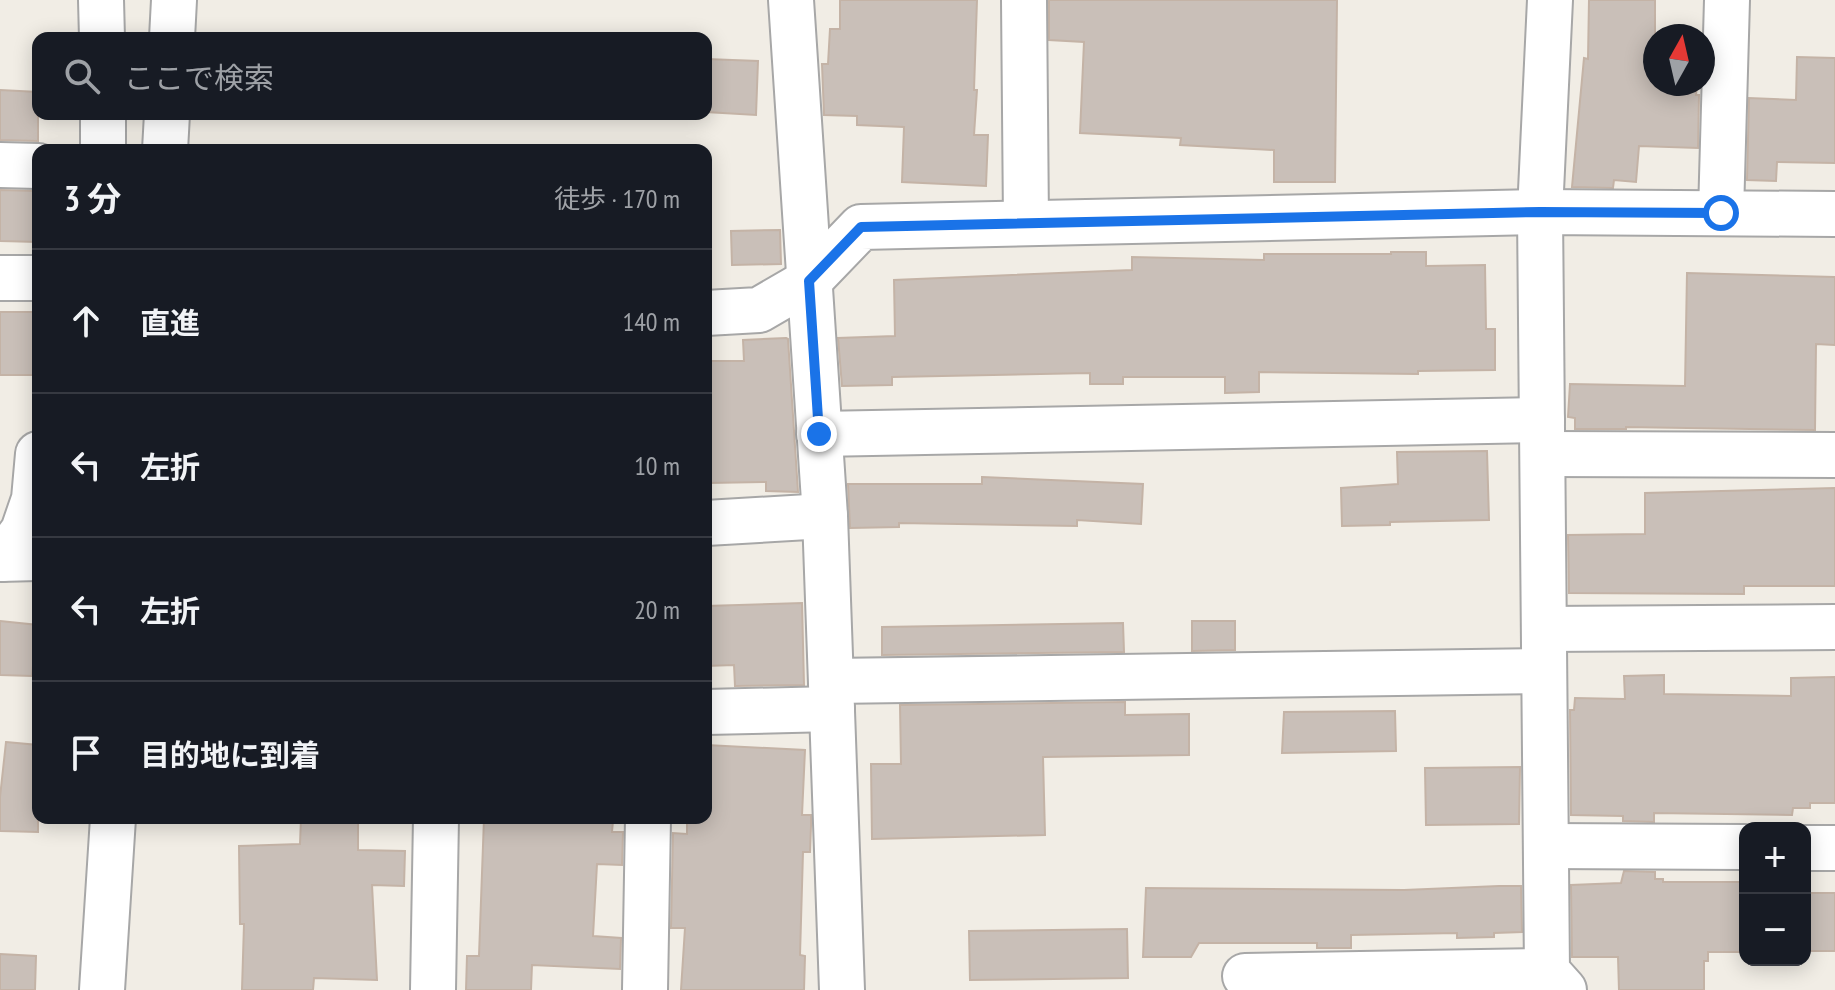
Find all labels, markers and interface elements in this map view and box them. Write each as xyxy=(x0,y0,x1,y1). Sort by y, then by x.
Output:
north arrow xyxy=(1643,24,1715,96)
search box xyxy=(32,32,712,120)
icon: search xyxy=(60,54,104,98)
text: ここで検索 xyxy=(124,58,274,97)
text: 3 分 xyxy=(64,176,121,220)
text: 徒歩 · 170 m xyxy=(554,182,680,215)
route start xyxy=(1703,195,1739,231)
icon: ahead xyxy=(64,299,108,343)
text: 直進 xyxy=(140,303,200,342)
text: 140 m xyxy=(622,305,680,338)
route end xyxy=(801,416,837,452)
icon: left xyxy=(64,443,108,487)
text: 左折 xyxy=(140,447,200,486)
text: 10 m xyxy=(634,449,680,482)
icon: left xyxy=(64,587,108,631)
text: 左折 xyxy=(140,591,200,630)
text: 20 m xyxy=(634,593,680,626)
icon: arrive xyxy=(64,731,108,775)
text: 目的地に到着 xyxy=(140,735,320,774)
map controls xyxy=(1739,822,1811,966)
button: + xyxy=(1739,822,1811,894)
button: − xyxy=(1739,894,1811,966)

